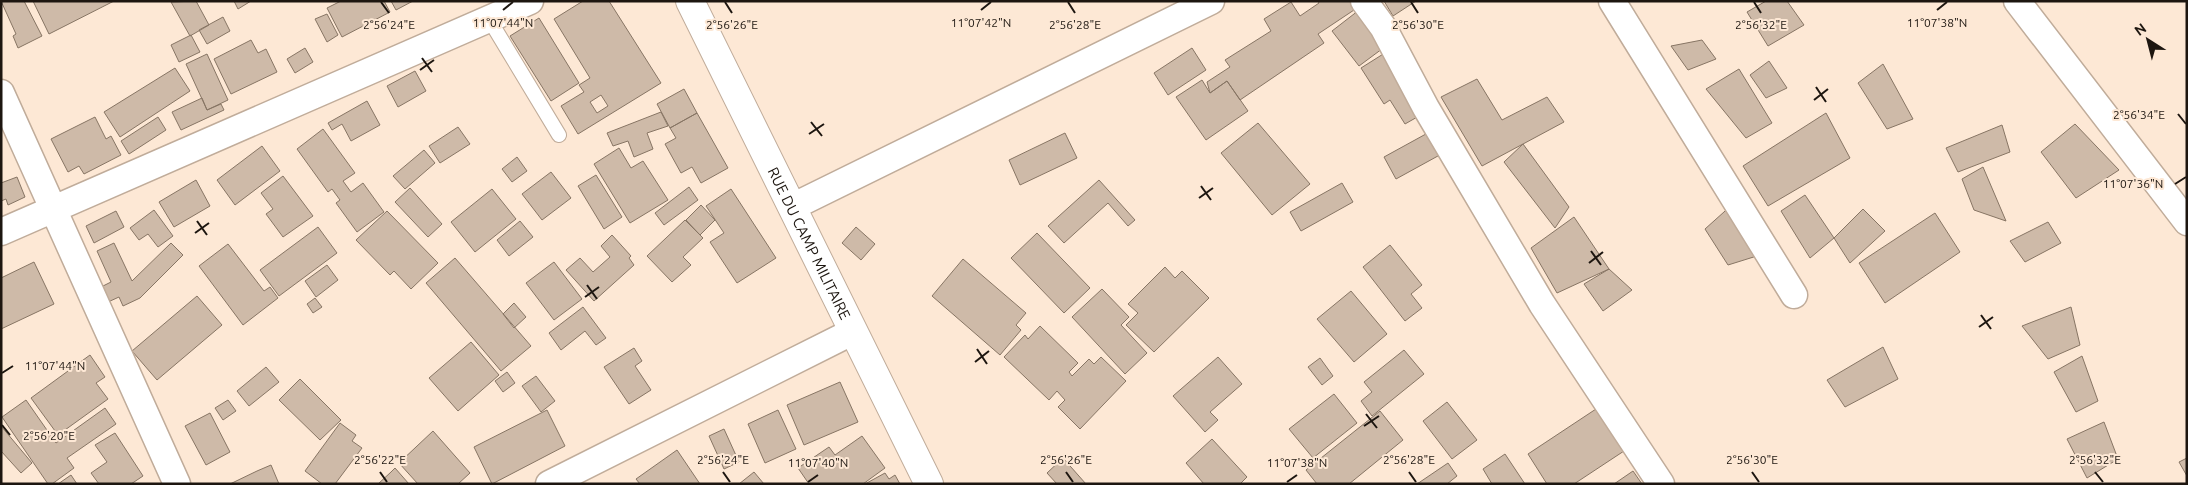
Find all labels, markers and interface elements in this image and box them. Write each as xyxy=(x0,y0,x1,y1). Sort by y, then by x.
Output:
north arrow xyxy=(2123,15,2173,65)
text: 11°07'44"N xyxy=(473,16,533,29)
text: 11°07'42"N xyxy=(951,16,1011,29)
text: 11°07'38"N xyxy=(1907,16,1967,29)
text: 2°56'24"E xyxy=(363,18,415,31)
text: 2°56'26"E xyxy=(706,18,758,31)
text: 2°56'28"E xyxy=(1049,18,1101,31)
text: 2°56'30"E xyxy=(1392,18,1444,31)
text: 2°56'32"E xyxy=(1735,18,1787,31)
text: N xyxy=(2131,20,2149,39)
text: 2°56'34"E xyxy=(2113,108,2165,121)
street label: RUE DU CAMP MILITAIRE xyxy=(765,164,855,322)
text: 11°07'36"N xyxy=(2103,177,2163,190)
text: 11°07'44"N xyxy=(25,359,85,372)
text: 2°56'20"E xyxy=(23,429,75,442)
text: 2°56'22"E xyxy=(354,453,406,466)
text: 2°56'24"E xyxy=(697,453,749,466)
text: 2°56'26"E xyxy=(1040,453,1092,466)
text: 2°56'28"E xyxy=(1383,453,1435,466)
text: 2°56'30"E xyxy=(1726,453,1778,466)
text: 2°56'32"E xyxy=(2069,453,2121,466)
text: 11°07'40"N xyxy=(788,456,848,469)
text: 11°07'38"N xyxy=(1267,456,1327,469)

